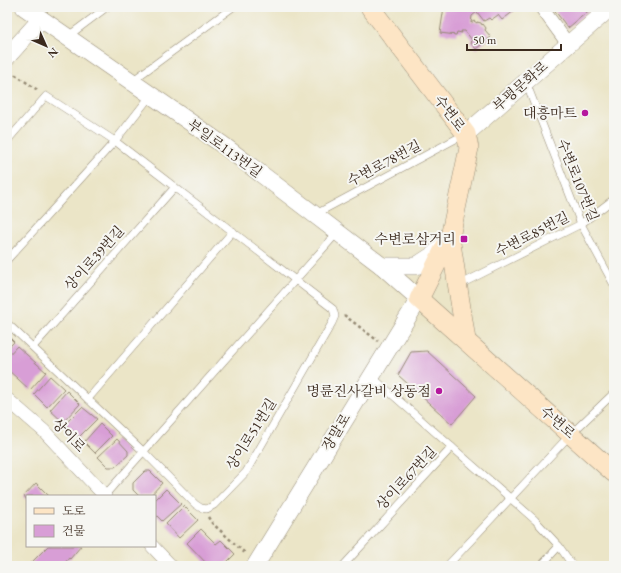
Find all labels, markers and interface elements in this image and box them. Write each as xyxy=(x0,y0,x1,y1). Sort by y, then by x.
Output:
north arrow xyxy=(26,26,66,66)
scale bar xyxy=(467,26,561,52)
text: 50 m xyxy=(473,32,497,48)
text: N xyxy=(45,45,61,61)
street label: 부평문화로 xyxy=(489,57,552,115)
street label: 수변로 xyxy=(431,91,470,135)
place label: 대흥마트 xyxy=(523,104,577,122)
marker: 대흥마트 xyxy=(580,108,590,118)
street label: 부일로113번길 xyxy=(184,115,266,181)
street label: 수변로78번길 xyxy=(344,136,424,190)
street label: 수변로107번길 xyxy=(553,136,603,224)
street label: 수변로85번길 xyxy=(492,208,572,260)
street label: 상이로39번길 xyxy=(60,222,128,294)
place label: 수변로삼거리 xyxy=(375,230,456,248)
marker: 수변로삼거리 xyxy=(459,234,469,244)
place label: 명륜진사갈비 상동점 xyxy=(306,382,431,400)
marker: 명륜진사갈비 상동점 xyxy=(434,386,444,396)
street label: 상이로51번길 xyxy=(222,395,280,473)
street label: 수변로 xyxy=(537,402,579,443)
street label: 장말로 xyxy=(318,410,354,454)
street label: 상이로 xyxy=(48,414,90,456)
street label: 상이로67번길 xyxy=(372,442,440,514)
legend xyxy=(26,495,156,547)
text: 도로 xyxy=(62,503,86,519)
text: 건물 xyxy=(62,523,86,539)

